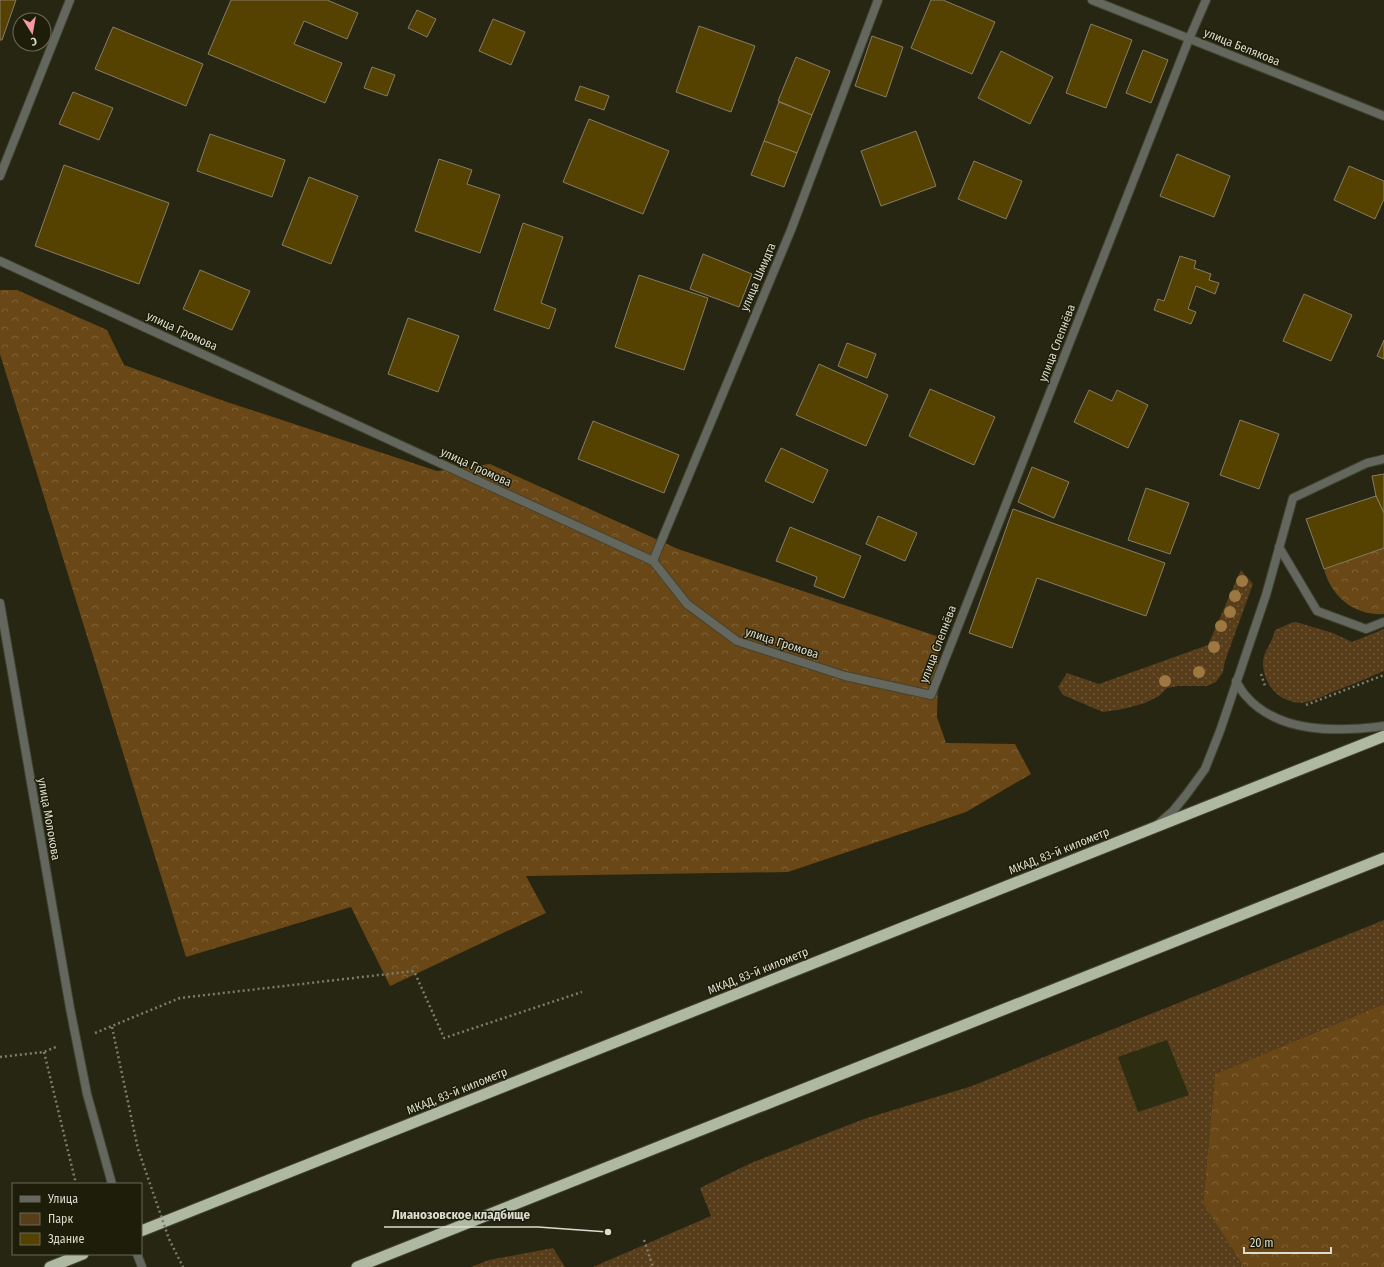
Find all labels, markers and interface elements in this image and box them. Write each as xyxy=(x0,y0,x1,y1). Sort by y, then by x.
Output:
north arrow xyxy=(12,12,52,52)
street label: улица Белякова xyxy=(1202,25,1282,69)
text: С xyxy=(30,34,38,48)
street label: улица Шмидта xyxy=(737,241,779,313)
street label: улица Слепнёва xyxy=(1036,302,1078,384)
street label: улица Громова xyxy=(144,308,220,354)
street label: улица Громова xyxy=(438,444,514,490)
street label: улица Слепнёва xyxy=(917,603,959,685)
street label: улица Громова xyxy=(743,625,821,662)
street label: улица Молокова xyxy=(35,777,63,862)
street label: МКАД, 83-й километр xyxy=(1007,824,1111,878)
street label: МКАД, 83-й километр xyxy=(706,944,810,998)
street label: МКАД, 83-й километр xyxy=(405,1064,509,1118)
legend xyxy=(12,1183,142,1255)
text: Улица xyxy=(47,1192,78,1206)
callout: Лианозовское кладбище xyxy=(384,1202,538,1227)
text: Лианозовское кладбище xyxy=(392,1207,530,1222)
text: Парк xyxy=(48,1212,74,1226)
scale bar xyxy=(1244,1229,1331,1255)
text: Здание xyxy=(48,1232,84,1246)
text: 20 m xyxy=(1250,1236,1274,1250)

